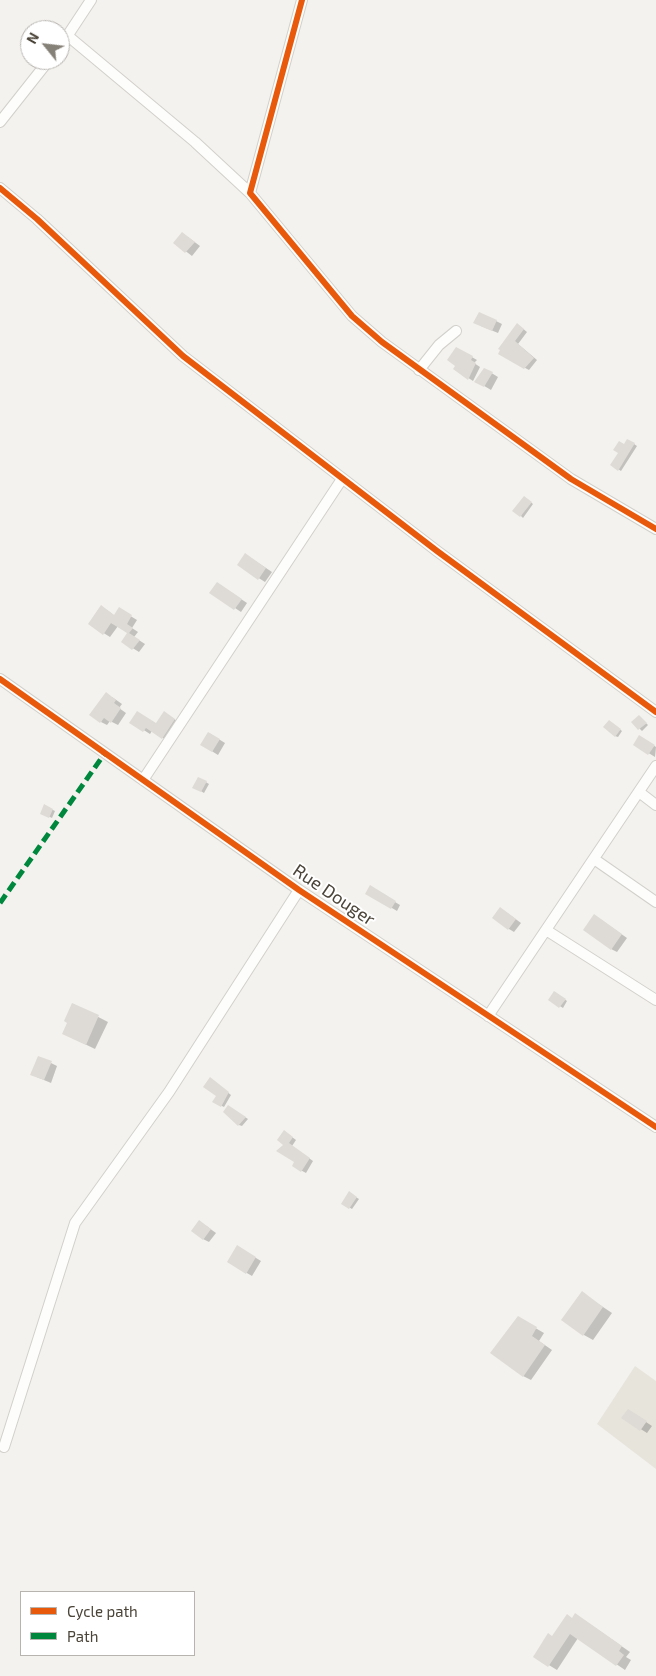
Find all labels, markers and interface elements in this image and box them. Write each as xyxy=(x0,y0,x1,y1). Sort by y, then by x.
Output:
north arrow xyxy=(20,20,70,70)
text: N xyxy=(22,29,42,47)
street label: Rue Douger xyxy=(289,860,379,930)
legend xyxy=(20,1591,195,1656)
text: Cycle path xyxy=(67,1602,138,1620)
text: Path xyxy=(67,1627,98,1645)

